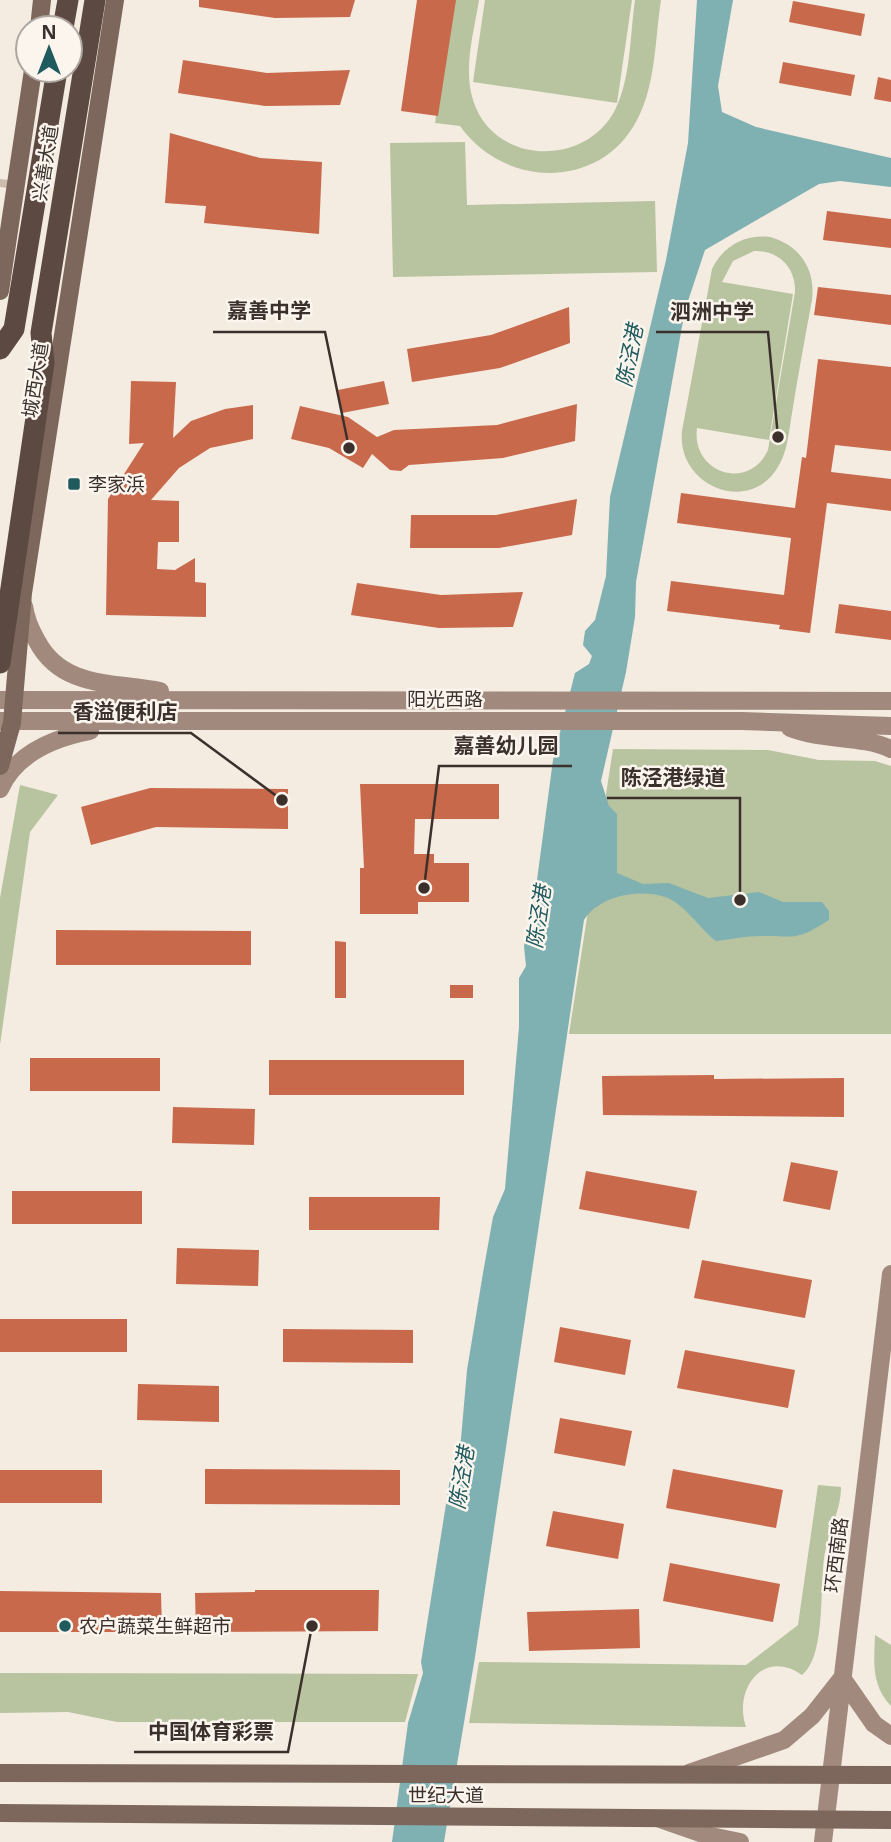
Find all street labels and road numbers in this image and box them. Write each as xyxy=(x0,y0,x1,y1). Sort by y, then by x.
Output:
street label: 兴善大道 xyxy=(26,123,64,203)
street label: 城西大道 xyxy=(16,340,54,420)
street label: 阳光西路 xyxy=(407,686,483,712)
street label: 环西南路 xyxy=(818,1516,854,1594)
street label: 世纪大道 xyxy=(408,1782,484,1808)

